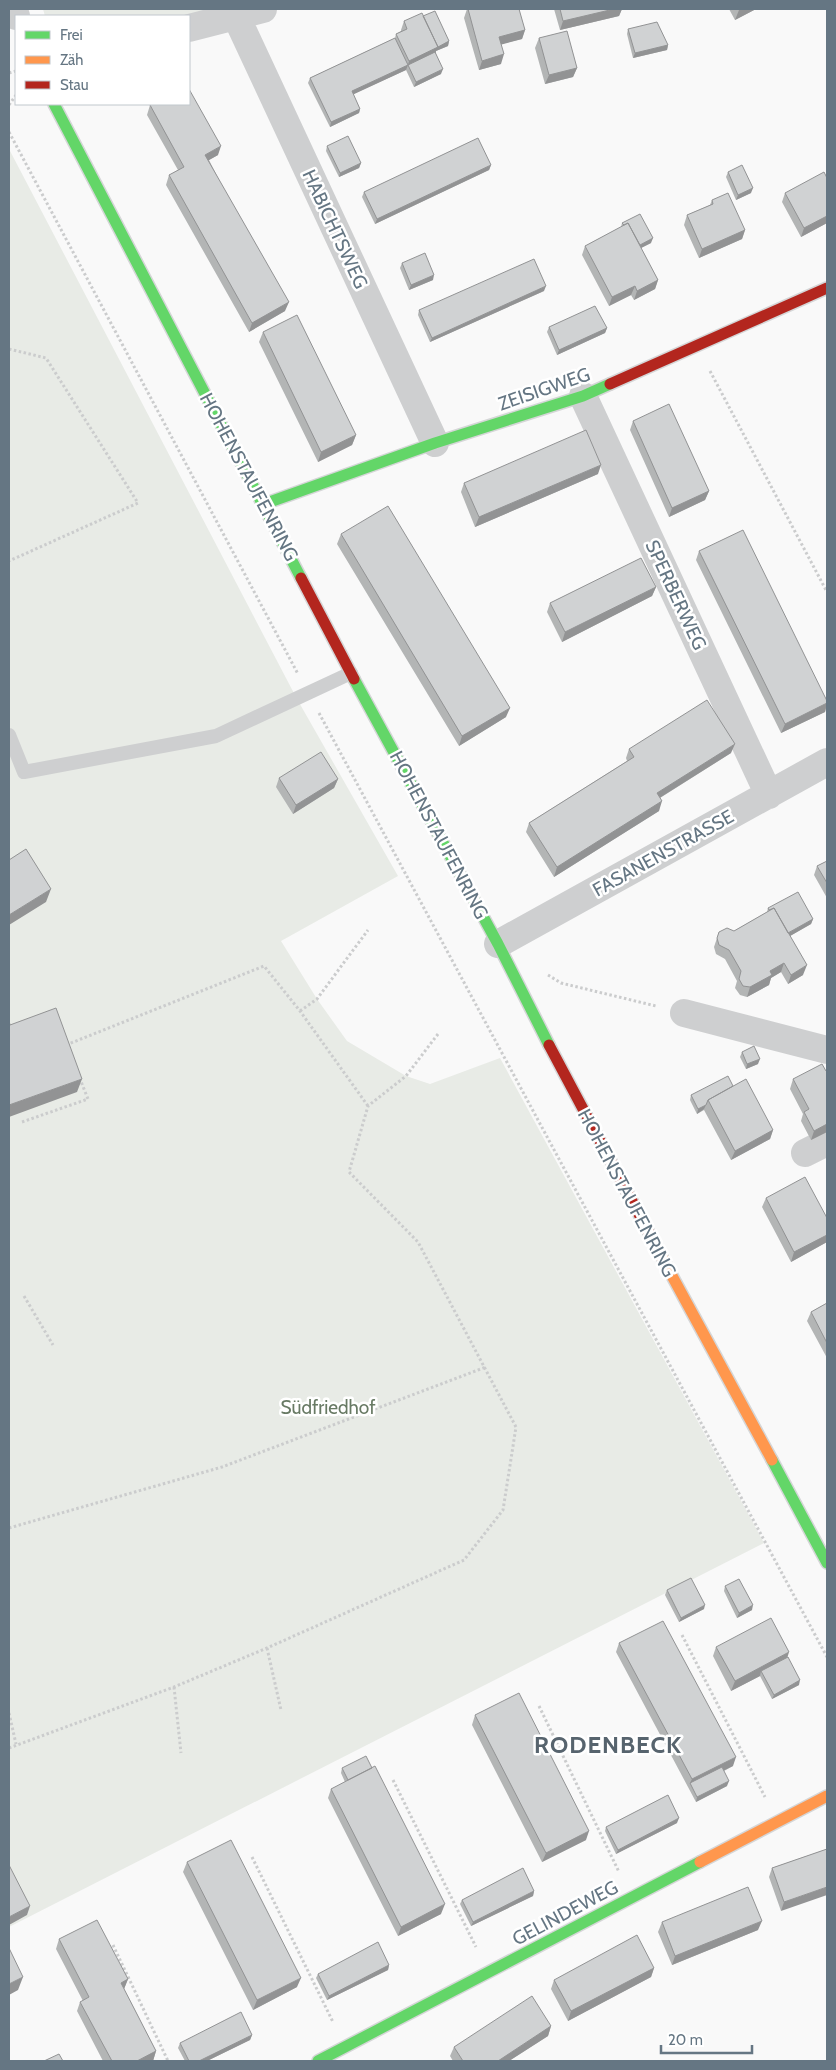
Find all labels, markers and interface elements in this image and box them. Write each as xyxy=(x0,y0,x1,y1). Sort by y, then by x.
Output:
legend xyxy=(15,15,190,105)
text: Frei xyxy=(60,26,83,44)
text: Zäh xyxy=(60,51,83,69)
text: Stau xyxy=(60,76,89,94)
street label: HABICHTSWEG xyxy=(297,166,373,292)
street label: ZEISIGWEG xyxy=(495,363,593,415)
street label: HOHENSTAUFENRING xyxy=(195,389,303,565)
street label: SPERBERWEG xyxy=(641,537,711,653)
street label: HOHENSTAUFENRING xyxy=(385,747,493,923)
street label: FASANENSTRASSE xyxy=(588,805,738,901)
street label: HOHENSTAUFENRING xyxy=(573,1105,681,1281)
park label: Südfriedhof xyxy=(280,1396,376,1419)
district label: RODENBECK xyxy=(534,1730,682,1759)
street label: GELINDEWEG xyxy=(508,1876,622,1950)
scale bar xyxy=(661,2022,752,2054)
text: 20 m xyxy=(668,2031,703,2049)

